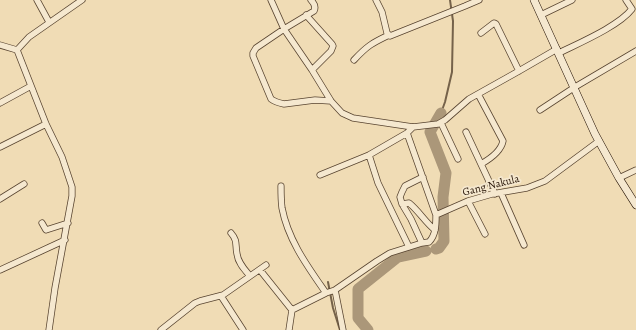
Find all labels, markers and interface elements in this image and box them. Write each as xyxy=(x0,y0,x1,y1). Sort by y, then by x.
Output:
street label: Gang Nakula xyxy=(461,173,521,199)

